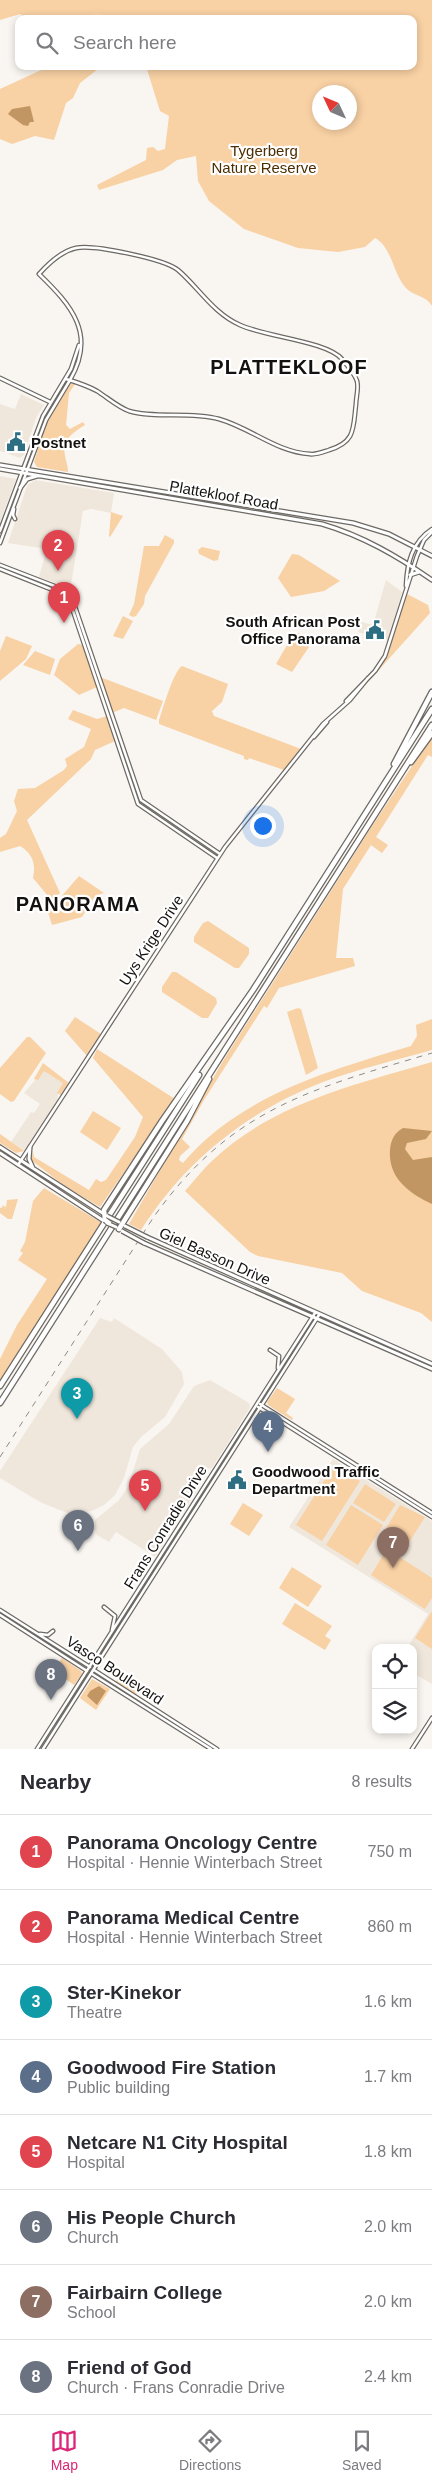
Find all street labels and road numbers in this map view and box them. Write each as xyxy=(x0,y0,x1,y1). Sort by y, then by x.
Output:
street label: Plattekloof Road xyxy=(168,477,280,513)
street label: Uys Krige Drive xyxy=(115,892,187,988)
street label: Giel Basson Drive xyxy=(157,1224,273,1288)
street label: Frans Conradie Drive xyxy=(120,1462,210,1592)
street label: Vasco Boulevard xyxy=(63,1632,167,1708)

